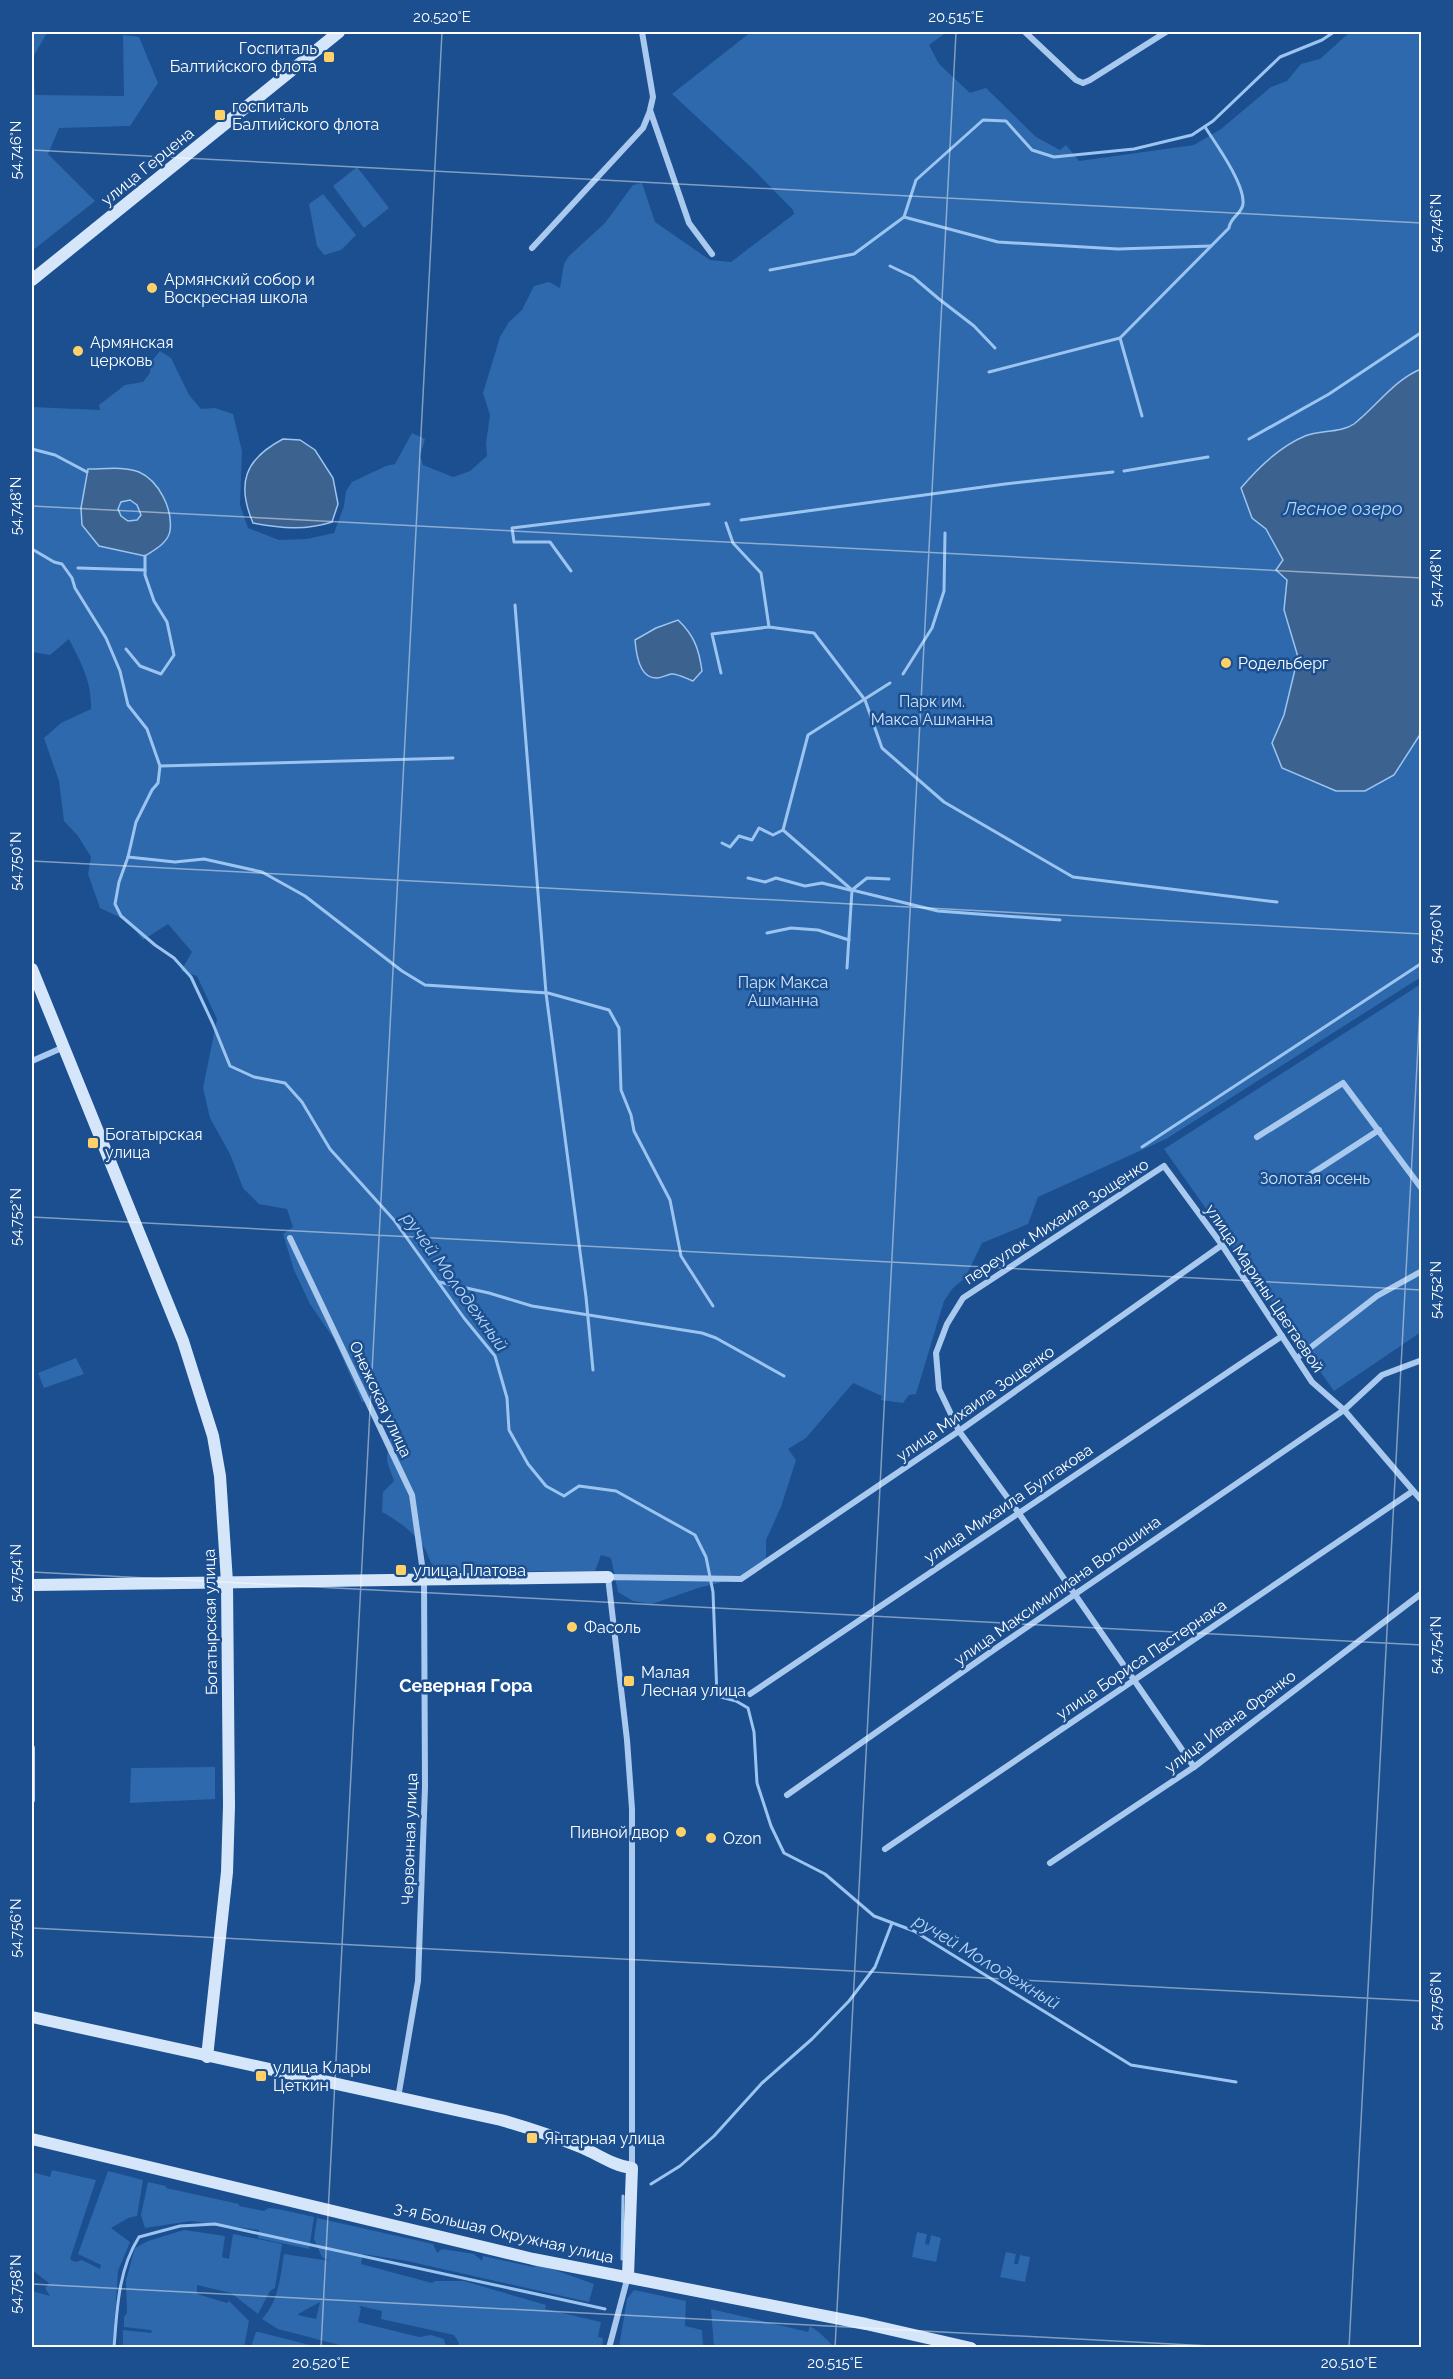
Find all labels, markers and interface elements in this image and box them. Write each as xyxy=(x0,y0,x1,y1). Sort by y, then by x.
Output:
text: 20.520°E xyxy=(413,8,471,26)
text: 20.515°E xyxy=(928,8,984,26)
place label: Госпиталь Балтийского флота xyxy=(170,39,317,76)
marker: Госпиталь Балтийского флота xyxy=(322,50,336,64)
place label: госпиталь Балтийского флота xyxy=(232,97,379,134)
marker: госпиталь Балтийского флота xyxy=(213,108,227,122)
text: 54.746°N xyxy=(7,121,25,179)
street label: улица Герцена xyxy=(97,123,197,210)
text: 54.746°N xyxy=(1427,194,1445,252)
place label: Армянский собор и Воскресная школа xyxy=(164,270,315,307)
marker: Армянский собор и Воскресная школа xyxy=(145,281,159,295)
place label: Армянская церковь xyxy=(90,333,174,370)
marker: Армянская церковь xyxy=(71,344,85,358)
text: 54.748°N xyxy=(7,477,25,535)
water label: Лесное озеро xyxy=(1282,498,1403,519)
text: 54.748°N xyxy=(1427,549,1445,607)
place label: Родельберг xyxy=(1238,654,1329,673)
marker: Родельберг xyxy=(1219,656,1233,670)
park label: Парк им. Макса Ашманна xyxy=(871,692,993,729)
text: 54.750°N xyxy=(7,831,25,891)
text: 54.750°N xyxy=(1427,904,1445,964)
park label: Парк Макса Ашманна xyxy=(738,973,828,1010)
place label: Богатырская улица xyxy=(105,1125,202,1162)
marker: Богатырская улица xyxy=(86,1136,100,1150)
street label: переулок Михаила Зощенко xyxy=(960,1155,1152,1288)
park label: Золотая осень xyxy=(1260,1169,1370,1188)
text: 54.752°N xyxy=(7,1188,25,1246)
street label: улица Марины Цветаевой xyxy=(1201,1201,1328,1376)
water label: ручей Молодежный xyxy=(397,1207,513,1355)
text: 54.752°N xyxy=(1427,1261,1445,1319)
street label: Онежская улица xyxy=(345,1338,416,1460)
street label: улица Михаила Зощенко xyxy=(893,1342,1058,1465)
street label: улица Михаила Булгакова xyxy=(920,1440,1096,1567)
street label: улица Максимилиана Волошина xyxy=(950,1512,1164,1669)
text: 54.754°N xyxy=(7,1544,25,1602)
street label: Богатырская улица xyxy=(200,1549,221,1695)
place label: улица Платова xyxy=(413,1561,526,1580)
marker: улица Платова xyxy=(394,1563,408,1577)
street label: улица Бориса Пастернака xyxy=(1053,1595,1230,1724)
text: 54.754°N xyxy=(1427,1616,1445,1674)
place label: Фасоль xyxy=(584,1618,641,1637)
marker: Фасоль xyxy=(565,1620,579,1634)
place label: Малая Лесная улица xyxy=(641,1663,746,1700)
street label: улица Ивана Франко xyxy=(1161,1666,1300,1777)
marker: Малая Лесная улица xyxy=(622,1674,636,1688)
district label: Северная Гора xyxy=(399,1675,533,1696)
street label: Червонная улица xyxy=(398,1773,421,1905)
place label: Пивной двор xyxy=(570,1823,669,1842)
marker: Пивной двор xyxy=(674,1825,688,1839)
place label: Ozon xyxy=(723,1829,762,1848)
marker: Ozon xyxy=(704,1831,718,1845)
text: 54.756°N xyxy=(7,1898,25,1958)
water label: ручей Молодежный xyxy=(910,1909,1064,2013)
text: 54.756°N xyxy=(1427,1971,1445,2031)
place label: улица Клары Цеткин xyxy=(273,2058,371,2095)
marker: улица Клары Цеткин xyxy=(254,2069,268,2083)
place label: Янтарная улица xyxy=(544,2129,665,2148)
marker: Янтарная улица xyxy=(525,2131,539,2145)
street label: 3-я Большая Окружная улица xyxy=(392,2198,616,2267)
text: 54.758°N xyxy=(7,2254,25,2314)
text: 20.520°E xyxy=(292,2354,350,2372)
text: 20.515°E xyxy=(807,2354,863,2372)
text: 20.510°E xyxy=(1321,2354,1377,2372)

